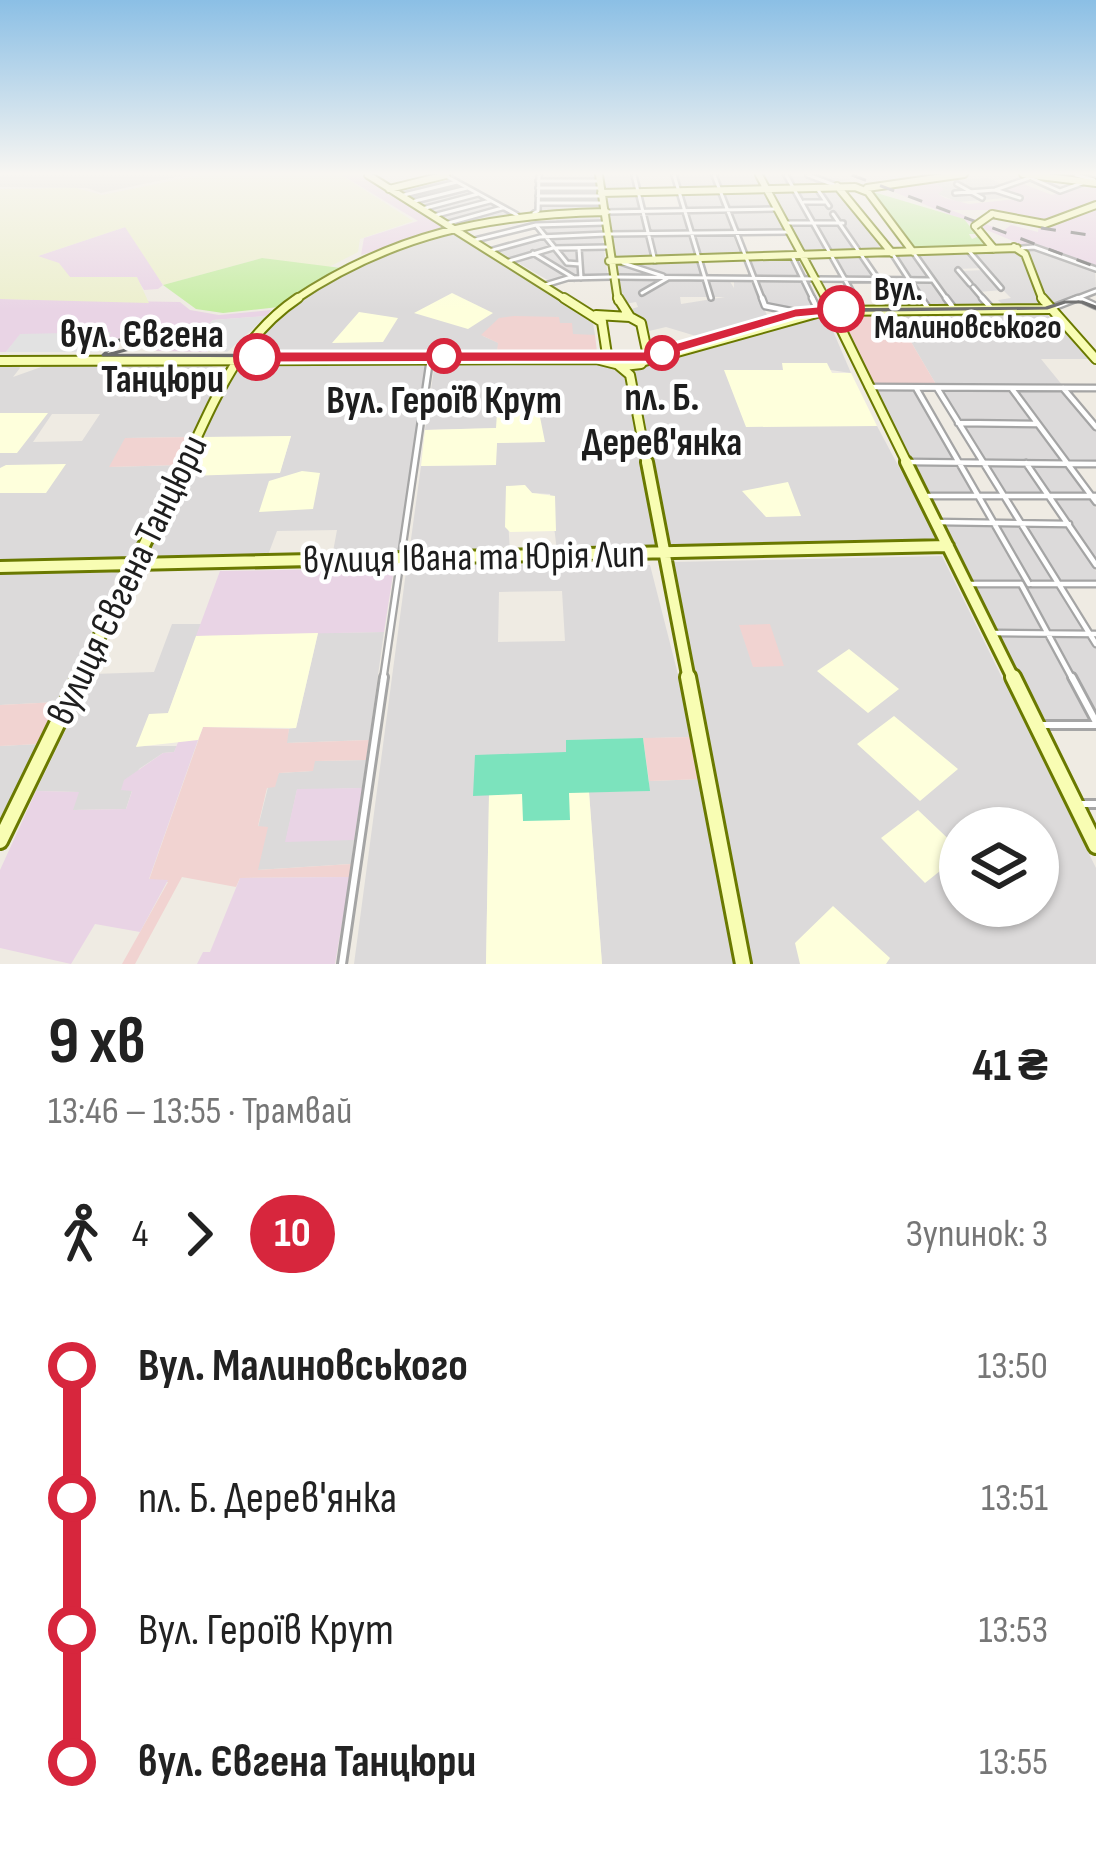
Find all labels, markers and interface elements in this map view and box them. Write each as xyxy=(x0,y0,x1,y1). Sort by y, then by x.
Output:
place label: Вул. Малиновського xyxy=(874,270,1062,348)
marker: Вул. Малиновського xyxy=(819,287,863,331)
place label: вул. Євгена Танцюри xyxy=(60,312,224,404)
marker: вул. Євгена Танцюри xyxy=(235,335,279,379)
marker: пл. Б. Дерев'янка xyxy=(646,337,678,369)
marker: Вул. Героїв Крут xyxy=(428,340,460,372)
place label: пл. Б. Дерев'янка xyxy=(582,375,742,467)
place label: Вул. Героїв Крут xyxy=(326,378,562,425)
street label: вулиця Євгена Танцюри xyxy=(38,428,218,732)
street label: вулиця Івана та Юрія Лип xyxy=(303,532,645,584)
map controls xyxy=(939,807,1059,927)
button: layers xyxy=(939,807,1059,927)
text: 9 хв xyxy=(48,1003,146,1082)
text: 41 ₴ xyxy=(972,1039,1048,1094)
text: 13:46 – 13:55 · Трамвай xyxy=(48,1088,352,1135)
icon: walk xyxy=(48,1201,114,1267)
icon: forward xyxy=(166,1201,232,1267)
text: 10 xyxy=(274,1208,311,1259)
text: 4 xyxy=(132,1211,148,1258)
text: Зупинок: 3 xyxy=(906,1211,1048,1258)
text: Вул. Малиновського xyxy=(138,1339,468,1394)
text: 13:50 xyxy=(978,1343,1048,1390)
text: пл. Б. Дерев'янка xyxy=(138,1471,397,1526)
text: 13:51 xyxy=(981,1475,1048,1522)
text: Вул. Героїв Крут xyxy=(138,1603,394,1658)
text: 13:53 xyxy=(979,1607,1048,1654)
text: вул. Євгена Танцюри xyxy=(138,1735,476,1790)
text: 13:55 xyxy=(979,1739,1048,1786)

